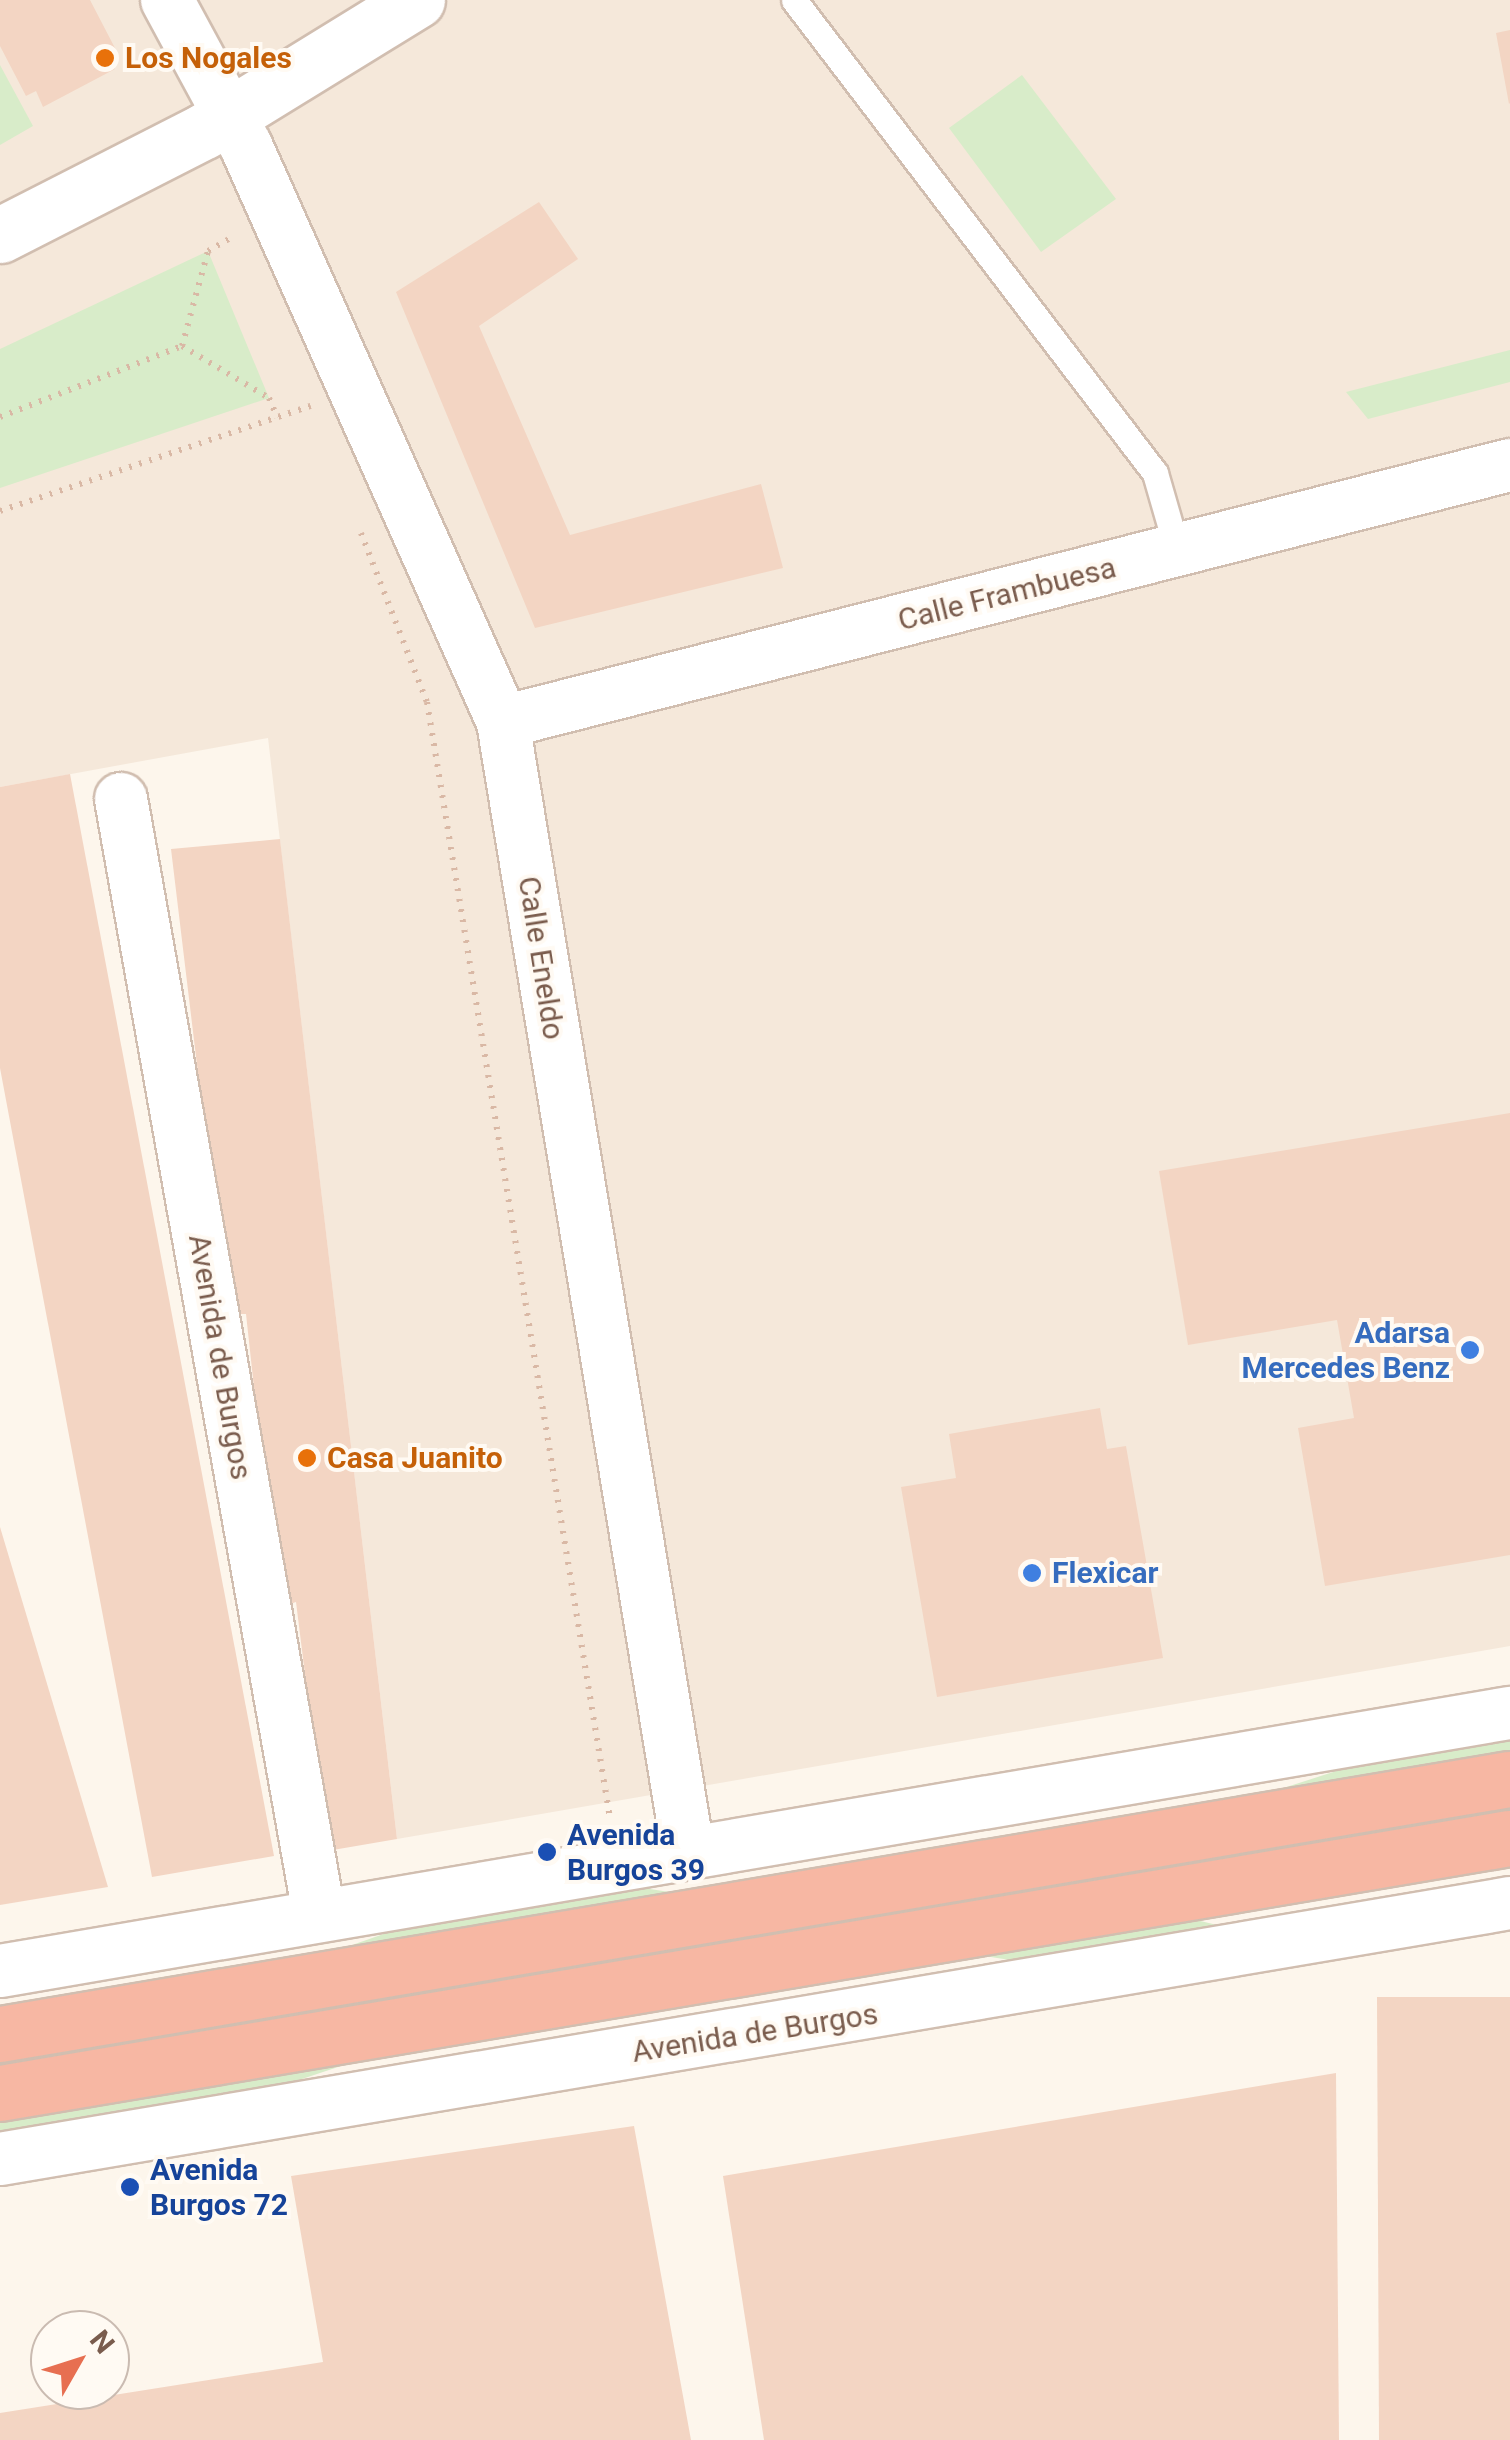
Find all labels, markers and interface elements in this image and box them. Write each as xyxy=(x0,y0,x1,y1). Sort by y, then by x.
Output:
place label: Los Nogales xyxy=(125,40,292,76)
marker: Los Nogales xyxy=(94,47,116,69)
street label: Calle Frambuesa xyxy=(894,550,1120,638)
street label: Calle Eneldo xyxy=(510,874,572,1042)
street label: Avenida de Burgos xyxy=(181,1232,259,1482)
place label: Adarsa Mercedes Benz xyxy=(1242,1315,1450,1386)
marker: Adarsa Mercedes Benz xyxy=(1459,1339,1481,1361)
place label: Casa Juanito xyxy=(327,1440,503,1476)
marker: Casa Juanito xyxy=(296,1447,318,1469)
place label: Flexicar xyxy=(1052,1555,1158,1591)
marker: Flexicar xyxy=(1021,1562,1043,1584)
place label: Avenida Burgos 39 xyxy=(567,1817,705,1888)
marker: Avenida Burgos 39 xyxy=(536,1841,558,1863)
street label: Avenida de Burgos xyxy=(629,1996,881,2070)
place label: Avenida Burgos 72 xyxy=(150,2152,288,2222)
marker: Avenida Burgos 72 xyxy=(119,2176,141,2198)
north arrow xyxy=(30,2310,130,2410)
text: N xyxy=(83,2324,121,2360)

